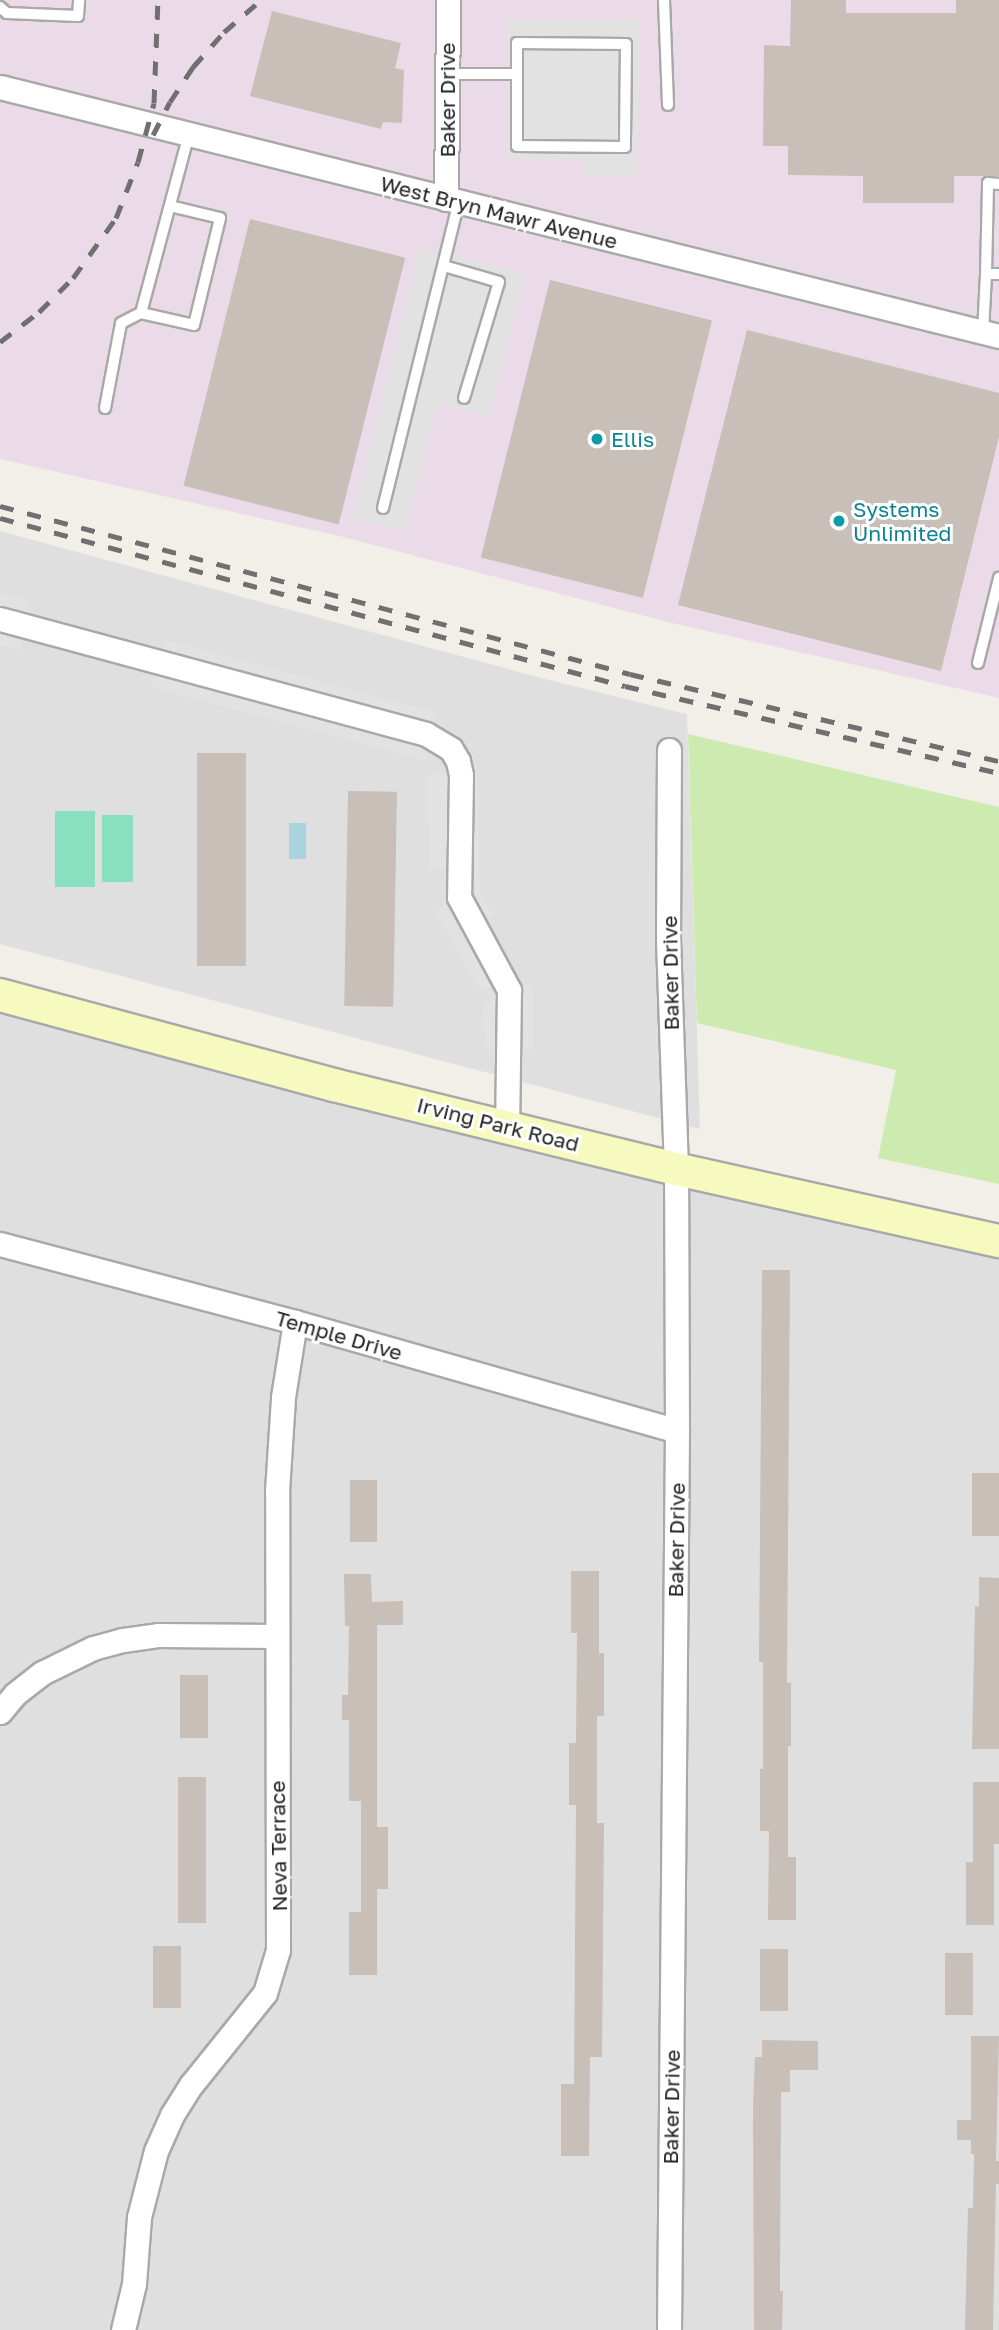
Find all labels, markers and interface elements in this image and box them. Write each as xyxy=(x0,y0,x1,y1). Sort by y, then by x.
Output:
street label: Baker Drive xyxy=(434,42,460,158)
street label: West Bryn Mawr Avenue xyxy=(378,170,620,254)
place label: Ellis xyxy=(611,426,654,452)
marker: Ellis xyxy=(589,431,605,447)
place label: Systems Unlimited xyxy=(853,496,951,546)
marker: Systems Unlimited xyxy=(831,513,847,529)
street label: Baker Drive xyxy=(656,915,684,1031)
street label: Irving Park Road xyxy=(414,1092,582,1156)
street label: Temple Drive xyxy=(273,1305,405,1365)
street label: Baker Drive xyxy=(662,1482,690,1598)
street label: Neva Terrace xyxy=(264,1780,292,1912)
street label: Baker Drive xyxy=(657,2049,685,2165)

